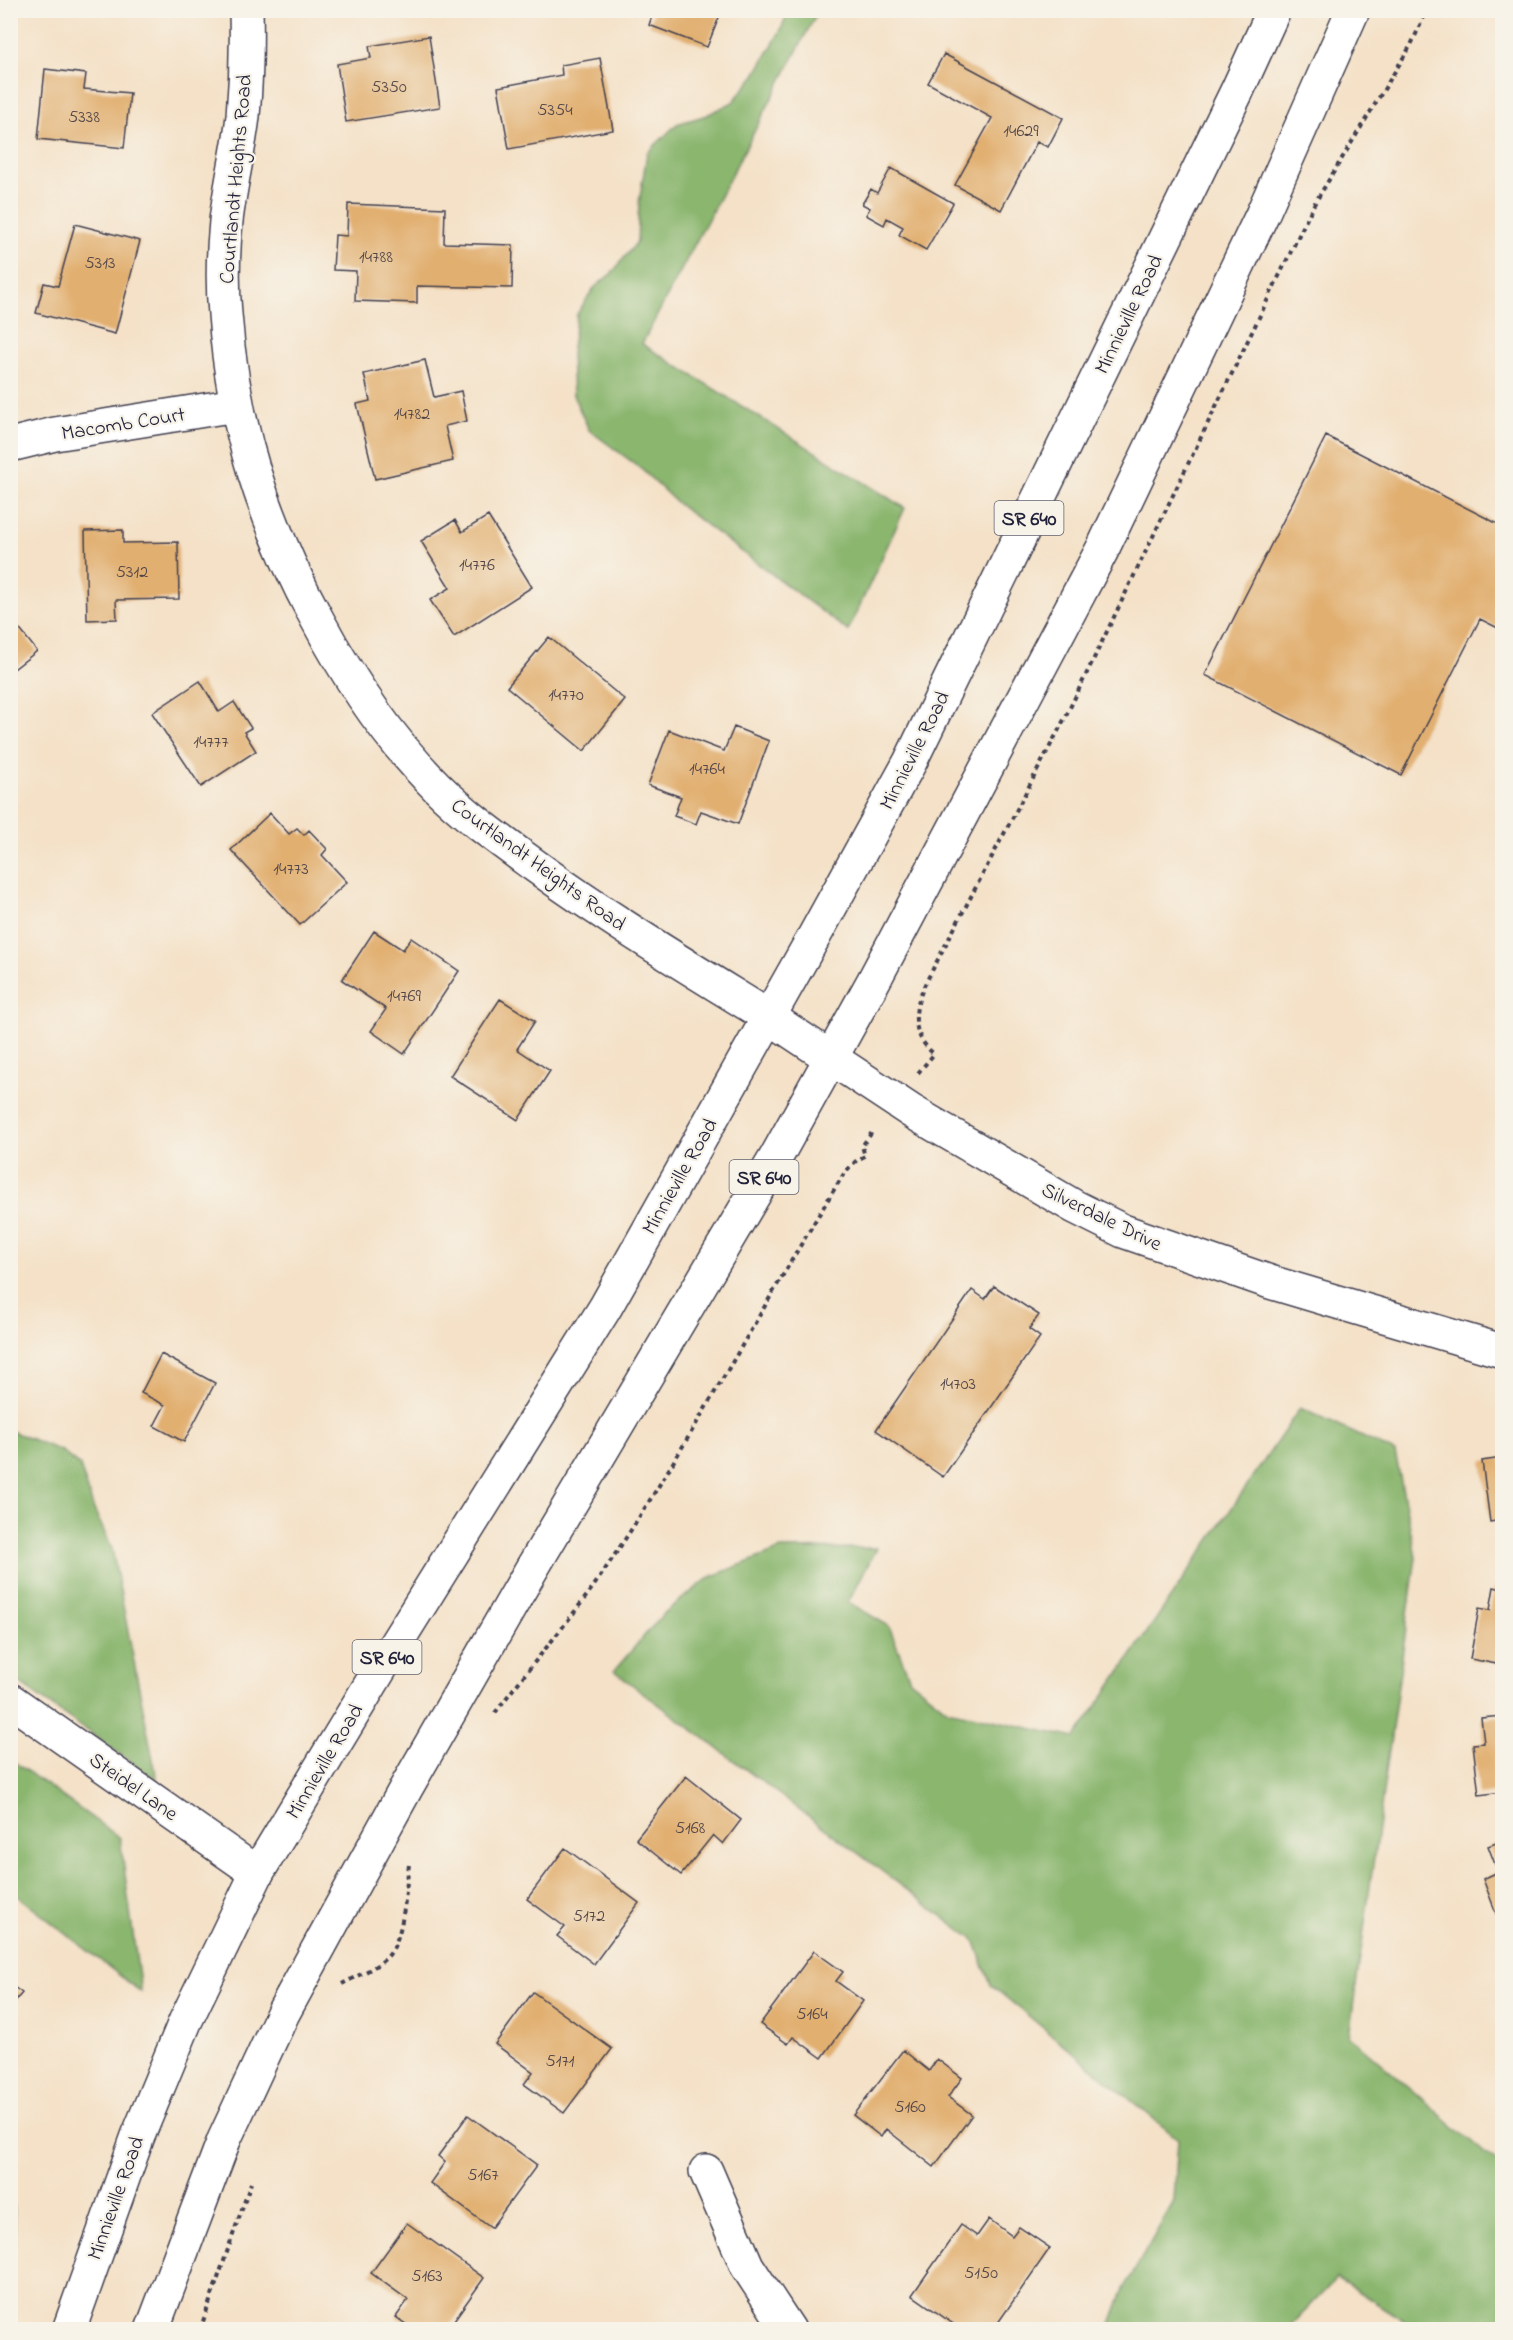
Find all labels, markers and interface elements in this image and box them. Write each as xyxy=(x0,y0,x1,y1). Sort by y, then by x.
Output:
street label: Courtlandt Heights Road xyxy=(213,73,263,285)
house number: 5350 xyxy=(371,75,407,101)
house number: 5354 xyxy=(537,98,573,124)
house number: 5338 xyxy=(68,105,100,131)
house number: 14629 xyxy=(1003,119,1039,145)
house number: 14788 xyxy=(359,245,393,271)
street label: Minnieville Road xyxy=(1088,250,1172,380)
house number: 5313 xyxy=(85,251,115,277)
street label: Macomb Court xyxy=(59,400,187,450)
house number: 14782 xyxy=(394,402,430,428)
road number: SR 640 xyxy=(994,501,1064,535)
house number: 14776 xyxy=(459,553,495,579)
house number: 5312 xyxy=(116,560,148,586)
house number: 14770 xyxy=(548,683,584,709)
street label: Minnieville Road xyxy=(873,686,959,816)
house number: 14777 xyxy=(193,730,229,756)
house number: 14764 xyxy=(689,757,726,783)
street label: Courtlandt Heights Road xyxy=(443,792,632,941)
house number: 14773 xyxy=(273,857,309,883)
house number: 14769 xyxy=(387,984,422,1010)
street label: Minnieville Road xyxy=(635,1113,726,1241)
road number: SR 640 xyxy=(730,1160,798,1194)
street label: Silverdale Drive xyxy=(1036,1176,1167,1260)
house number: 14703 xyxy=(940,1372,976,1398)
road number: SR 640 xyxy=(352,1640,422,1674)
street label: Minnieville Road xyxy=(279,1699,372,1825)
street label: Steidel Lane xyxy=(82,1746,184,1830)
house number: 5168 xyxy=(675,1816,706,1842)
house number: 5172 xyxy=(573,1904,605,1930)
house number: 5164 xyxy=(796,2002,828,2028)
house number: 5171 xyxy=(545,2049,575,2075)
house number: 5160 xyxy=(894,2095,926,2121)
street label: Minnieville Road xyxy=(81,2132,153,2265)
house number: 5167 xyxy=(467,2163,499,2189)
house number: 5150 xyxy=(964,2261,998,2287)
house number: 5163 xyxy=(411,2264,443,2290)

